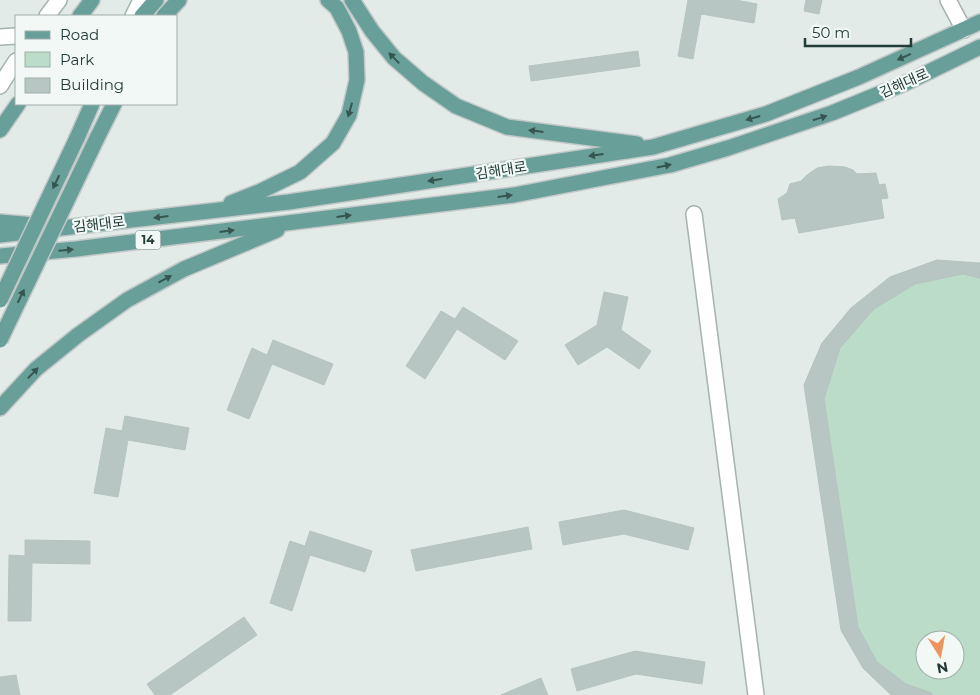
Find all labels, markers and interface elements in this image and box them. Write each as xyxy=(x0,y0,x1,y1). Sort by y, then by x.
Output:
legend xyxy=(15,15,178,105)
scale bar xyxy=(805,15,911,47)
text: 50 m xyxy=(812,23,850,42)
text: Road xyxy=(60,25,99,44)
text: Park xyxy=(60,50,94,69)
one-way arrow xyxy=(389,52,401,64)
one-way arrow xyxy=(897,53,911,61)
street label: 김해대로 xyxy=(877,64,931,102)
text: Building xyxy=(60,75,124,94)
one-way arrow xyxy=(346,102,354,118)
one-way arrow xyxy=(812,113,827,121)
one-way arrow xyxy=(746,114,761,122)
one-way arrow xyxy=(527,127,543,135)
one-way arrow xyxy=(587,152,603,160)
street label: 김해대로 xyxy=(474,157,528,183)
one-way arrow xyxy=(657,161,673,169)
one-way arrow xyxy=(52,175,60,190)
one-way arrow xyxy=(427,176,443,184)
one-way arrow xyxy=(497,192,513,200)
street label: 김해대로 xyxy=(72,212,126,236)
one-way arrow xyxy=(336,212,352,220)
one-way arrow xyxy=(152,213,168,221)
one-way arrow xyxy=(220,227,236,235)
road number: 14 xyxy=(136,230,160,250)
one-way arrow xyxy=(58,246,74,254)
one-way arrow xyxy=(158,275,173,283)
one-way arrow xyxy=(17,289,25,303)
one-way arrow xyxy=(27,367,39,379)
north arrow xyxy=(915,630,965,680)
text: N xyxy=(935,658,950,678)

